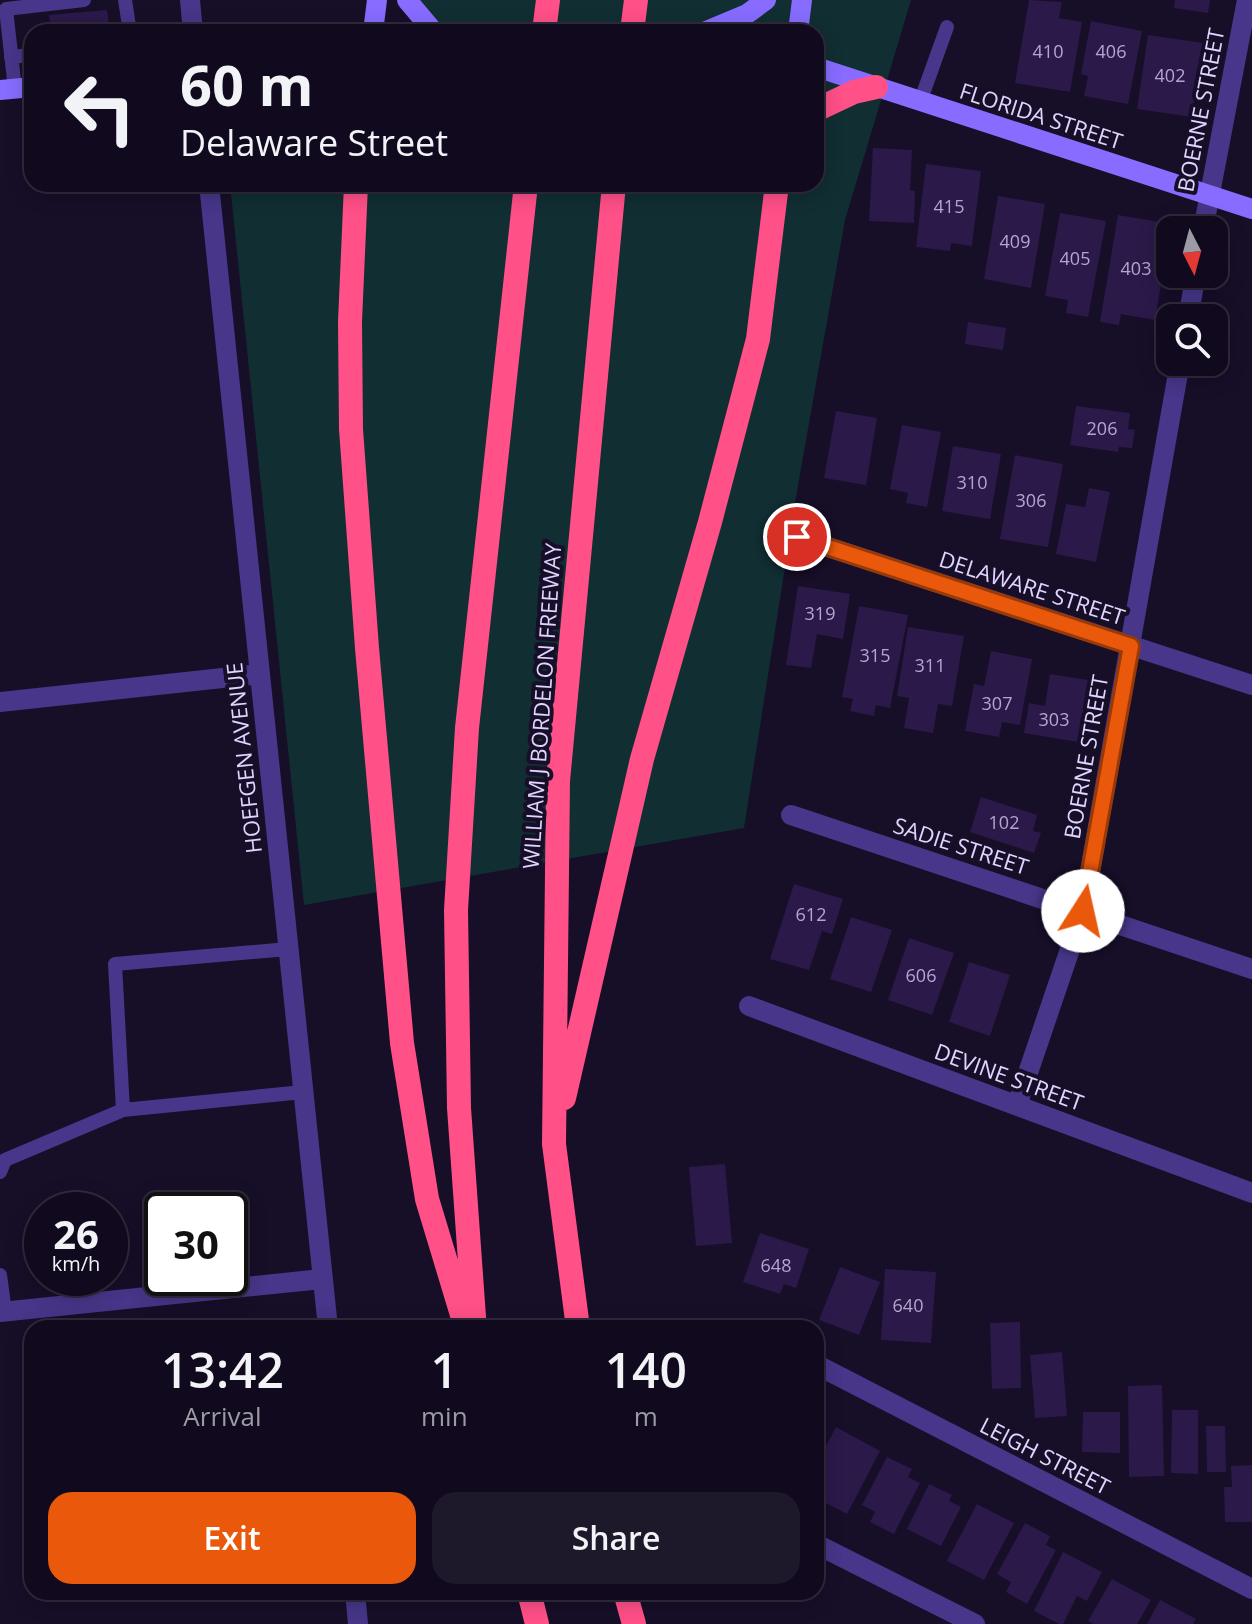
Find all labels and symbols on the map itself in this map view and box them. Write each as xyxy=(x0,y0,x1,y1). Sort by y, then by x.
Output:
street label: BOERNE STREET xyxy=(1169,25,1231,194)
house number: 410 xyxy=(1033,39,1063,63)
house number: 406 xyxy=(1096,39,1126,63)
house number: 402 xyxy=(1155,63,1185,87)
street label: FLORIDA STREET xyxy=(956,75,1127,156)
house number: 415 xyxy=(934,194,964,218)
north arrow xyxy=(1156,216,1228,288)
house number: 409 xyxy=(1000,229,1030,253)
house number: 405 xyxy=(1060,246,1090,270)
house number: 403 xyxy=(1121,256,1151,280)
house number: 206 xyxy=(1087,416,1117,440)
house number: 310 xyxy=(957,470,987,494)
house number: 306 xyxy=(1016,488,1046,512)
pin xyxy=(763,503,831,571)
street label: WILLIAM J BORDELON FREEWAY xyxy=(515,541,567,870)
street label: DELAWARE STREET xyxy=(936,543,1129,631)
house number: 319 xyxy=(805,601,835,625)
house number: 315 xyxy=(860,643,890,667)
house number: 311 xyxy=(915,653,945,677)
street label: HOEFGEN AVENUE xyxy=(218,661,268,855)
street label: BOERNE STREET xyxy=(1056,672,1114,841)
house number: 307 xyxy=(982,691,1012,715)
house number: 303 xyxy=(1039,707,1069,731)
street label: SADIE STREET xyxy=(890,809,1033,881)
house number: 102 xyxy=(989,810,1019,834)
position arrow xyxy=(1041,869,1125,953)
house number: 612 xyxy=(796,902,826,926)
house number: 606 xyxy=(906,963,936,987)
street label: DEVINE STREET xyxy=(931,1035,1088,1117)
speed limit sign: 30 xyxy=(144,1192,248,1296)
house number: 648 xyxy=(761,1253,791,1277)
house number: 640 xyxy=(893,1293,923,1317)
street label: LEIGH STREET xyxy=(975,1409,1116,1501)

